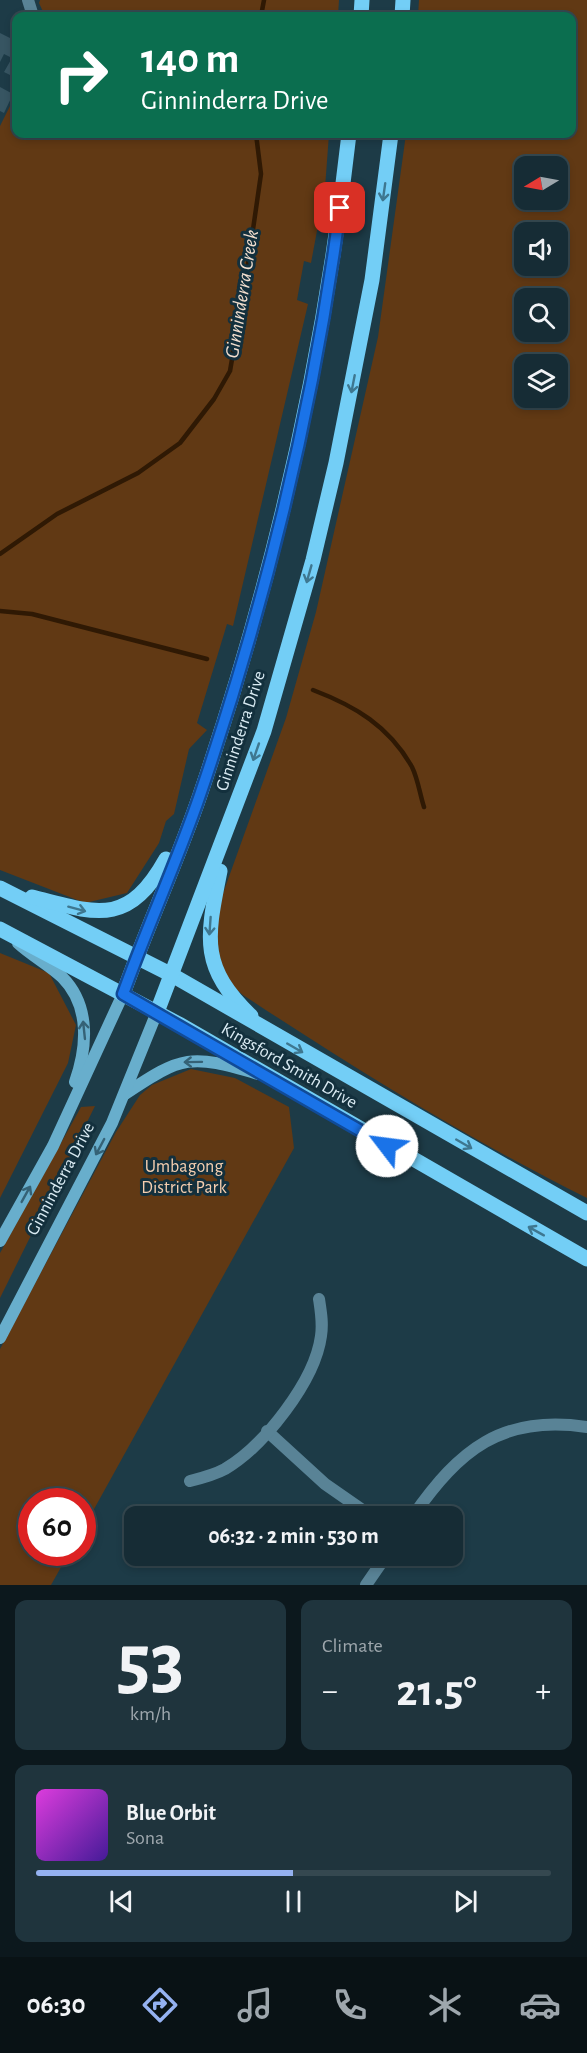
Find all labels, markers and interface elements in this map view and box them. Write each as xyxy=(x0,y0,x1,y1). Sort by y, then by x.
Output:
icon: right xyxy=(42,36,120,114)
text: 140 m xyxy=(141,38,239,80)
text: Ginninderra Drive xyxy=(141,87,329,114)
north arrow xyxy=(514,156,568,210)
map controls xyxy=(514,156,568,408)
one-way arrow xyxy=(379,181,390,201)
pin xyxy=(314,182,365,233)
icon: arrive xyxy=(323,191,356,224)
button: sound xyxy=(514,222,568,276)
water label: Ginninderra Creek xyxy=(222,228,262,360)
button: search xyxy=(514,288,568,342)
button: layers xyxy=(514,354,568,408)
one-way arrow xyxy=(347,374,358,393)
one-way arrow xyxy=(303,564,314,583)
street label: Ginninderra Drive xyxy=(213,669,269,793)
one-way arrow xyxy=(250,742,261,761)
one-way arrow xyxy=(67,903,86,915)
one-way arrow xyxy=(204,915,215,935)
street label: Kingsford Smith Drive xyxy=(218,1020,360,1112)
one-way arrow xyxy=(78,1021,89,1040)
one-way arrow xyxy=(286,1042,303,1054)
one-way arrow xyxy=(184,1056,204,1067)
position arrow xyxy=(355,1114,419,1178)
street label: Ginninderra Drive xyxy=(24,1120,98,1238)
one-way arrow xyxy=(94,1138,105,1156)
one-way arrow xyxy=(455,1139,473,1150)
park label: Umbagong District Park xyxy=(141,1158,227,1197)
one-way arrow xyxy=(21,1185,33,1202)
one-way arrow xyxy=(527,1225,545,1236)
speed limit sign: 60 xyxy=(18,1488,96,1566)
text: 06:32 · 2 min · 530 m xyxy=(208,1525,379,1547)
text: 53 xyxy=(117,1624,184,1702)
text: Climate xyxy=(322,1636,383,1656)
text: 21.5° xyxy=(396,1669,477,1714)
text: − xyxy=(322,1675,338,1708)
text: + xyxy=(535,1675,551,1708)
text: km/h xyxy=(130,1704,171,1724)
text: Blue Orbit xyxy=(126,1802,216,1824)
text: Sona xyxy=(126,1828,164,1848)
icon: previous xyxy=(105,1885,138,1918)
icon: pause xyxy=(277,1885,310,1918)
icon: next xyxy=(449,1885,482,1918)
icon: directions xyxy=(139,1984,181,2026)
icon: music xyxy=(234,1984,276,2026)
icon: phone xyxy=(329,1984,371,2026)
icon: climate xyxy=(424,1984,466,2026)
icon: car xyxy=(519,1984,561,2026)
text: 06:30 xyxy=(27,1991,86,2018)

